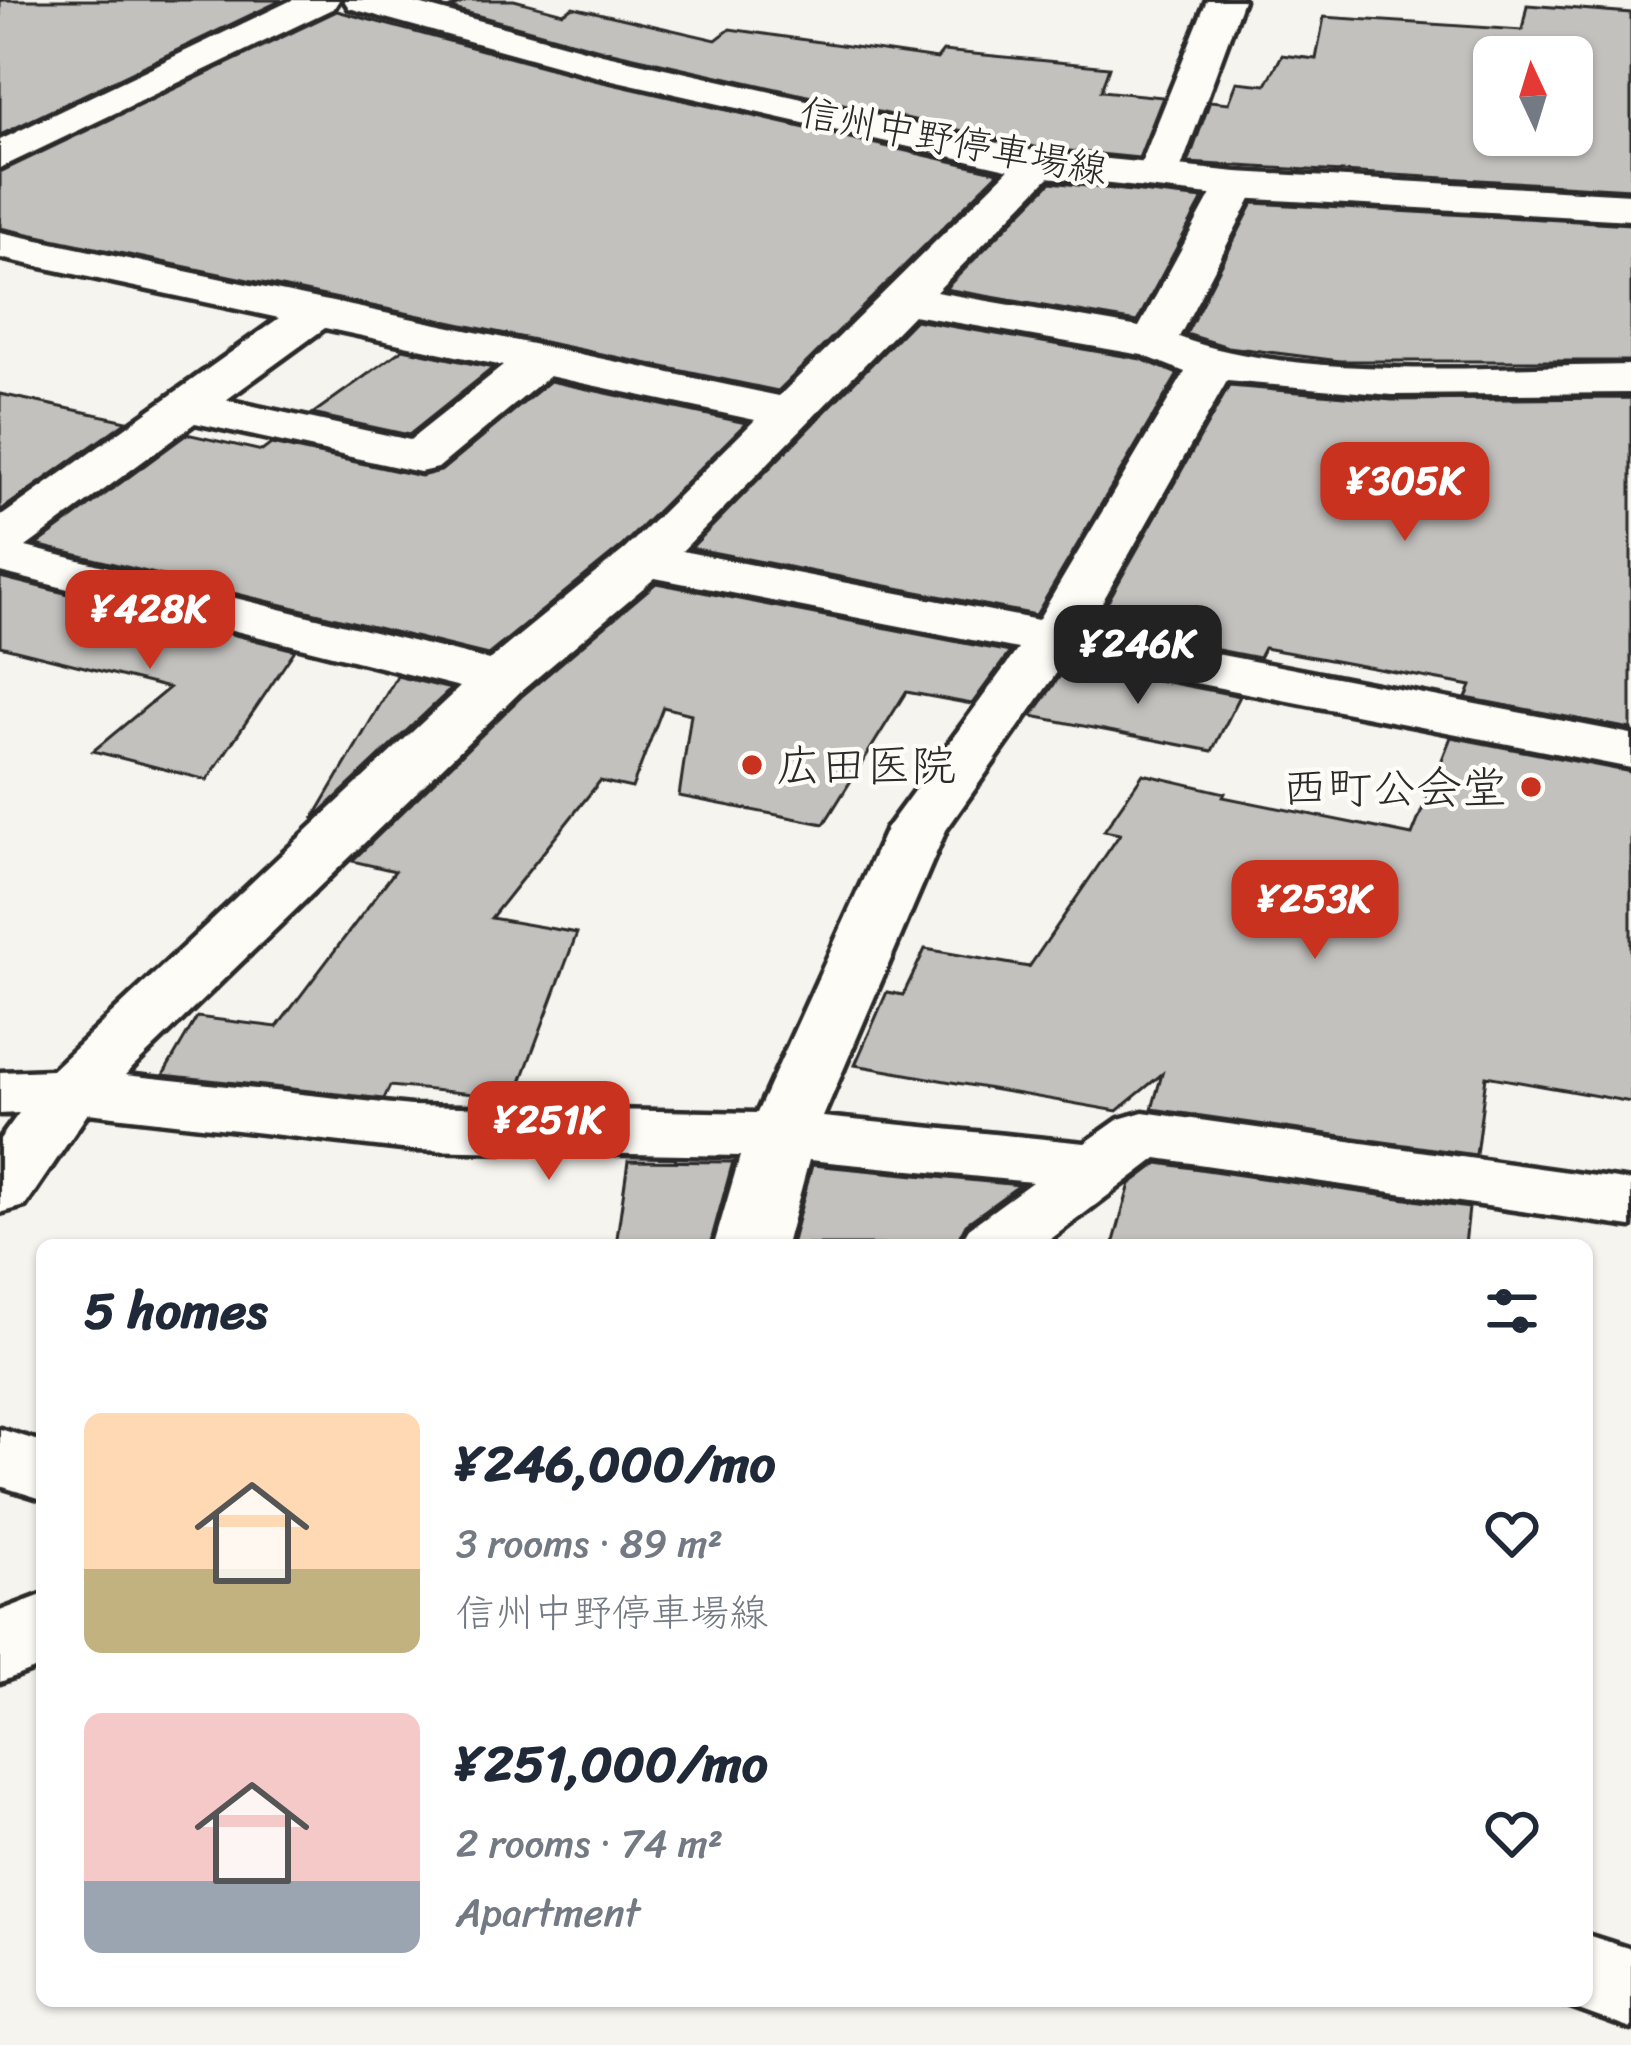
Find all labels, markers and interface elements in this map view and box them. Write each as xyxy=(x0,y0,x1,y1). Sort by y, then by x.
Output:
north arrow xyxy=(1473,36,1593,156)
map controls xyxy=(1473,36,1593,156)
street label: 信州中野停車場線 xyxy=(794,77,1114,204)
pin: ¥305K xyxy=(1321,442,1489,544)
text: ¥305K xyxy=(1347,446,1463,515)
pin: ¥428K xyxy=(66,570,234,672)
text: ¥428K xyxy=(92,574,208,643)
pin: ¥246K xyxy=(1054,605,1222,707)
text: ¥246K xyxy=(1081,609,1195,678)
place label: 広田医院 xyxy=(776,726,956,806)
place label: 西町公会堂 xyxy=(1282,748,1507,828)
marker: 広田医院 xyxy=(739,752,765,778)
marker: 西町公会堂 xyxy=(1518,774,1544,800)
pin: ¥253K xyxy=(1231,860,1399,962)
text: ¥253K xyxy=(1258,864,1372,933)
pin: ¥251K xyxy=(465,1081,633,1183)
text: ¥251K xyxy=(495,1085,603,1154)
text: 5 homes xyxy=(84,1266,267,1356)
icon: filters xyxy=(1479,1278,1545,1344)
text: ¥246,000/mo xyxy=(456,1419,775,1509)
icon: home xyxy=(180,1461,324,1605)
icon: heart xyxy=(1479,1500,1545,1566)
text: 3 rooms · 89 m² xyxy=(456,1509,723,1578)
text: 信州中野停車場線 xyxy=(456,1578,768,1647)
text: ¥251,000/mo xyxy=(456,1719,768,1809)
icon: home xyxy=(180,1761,324,1905)
icon: heart xyxy=(1479,1800,1545,1866)
text: 2 rooms · 74 m² xyxy=(456,1809,723,1878)
text: Apartment xyxy=(456,1878,640,1947)

